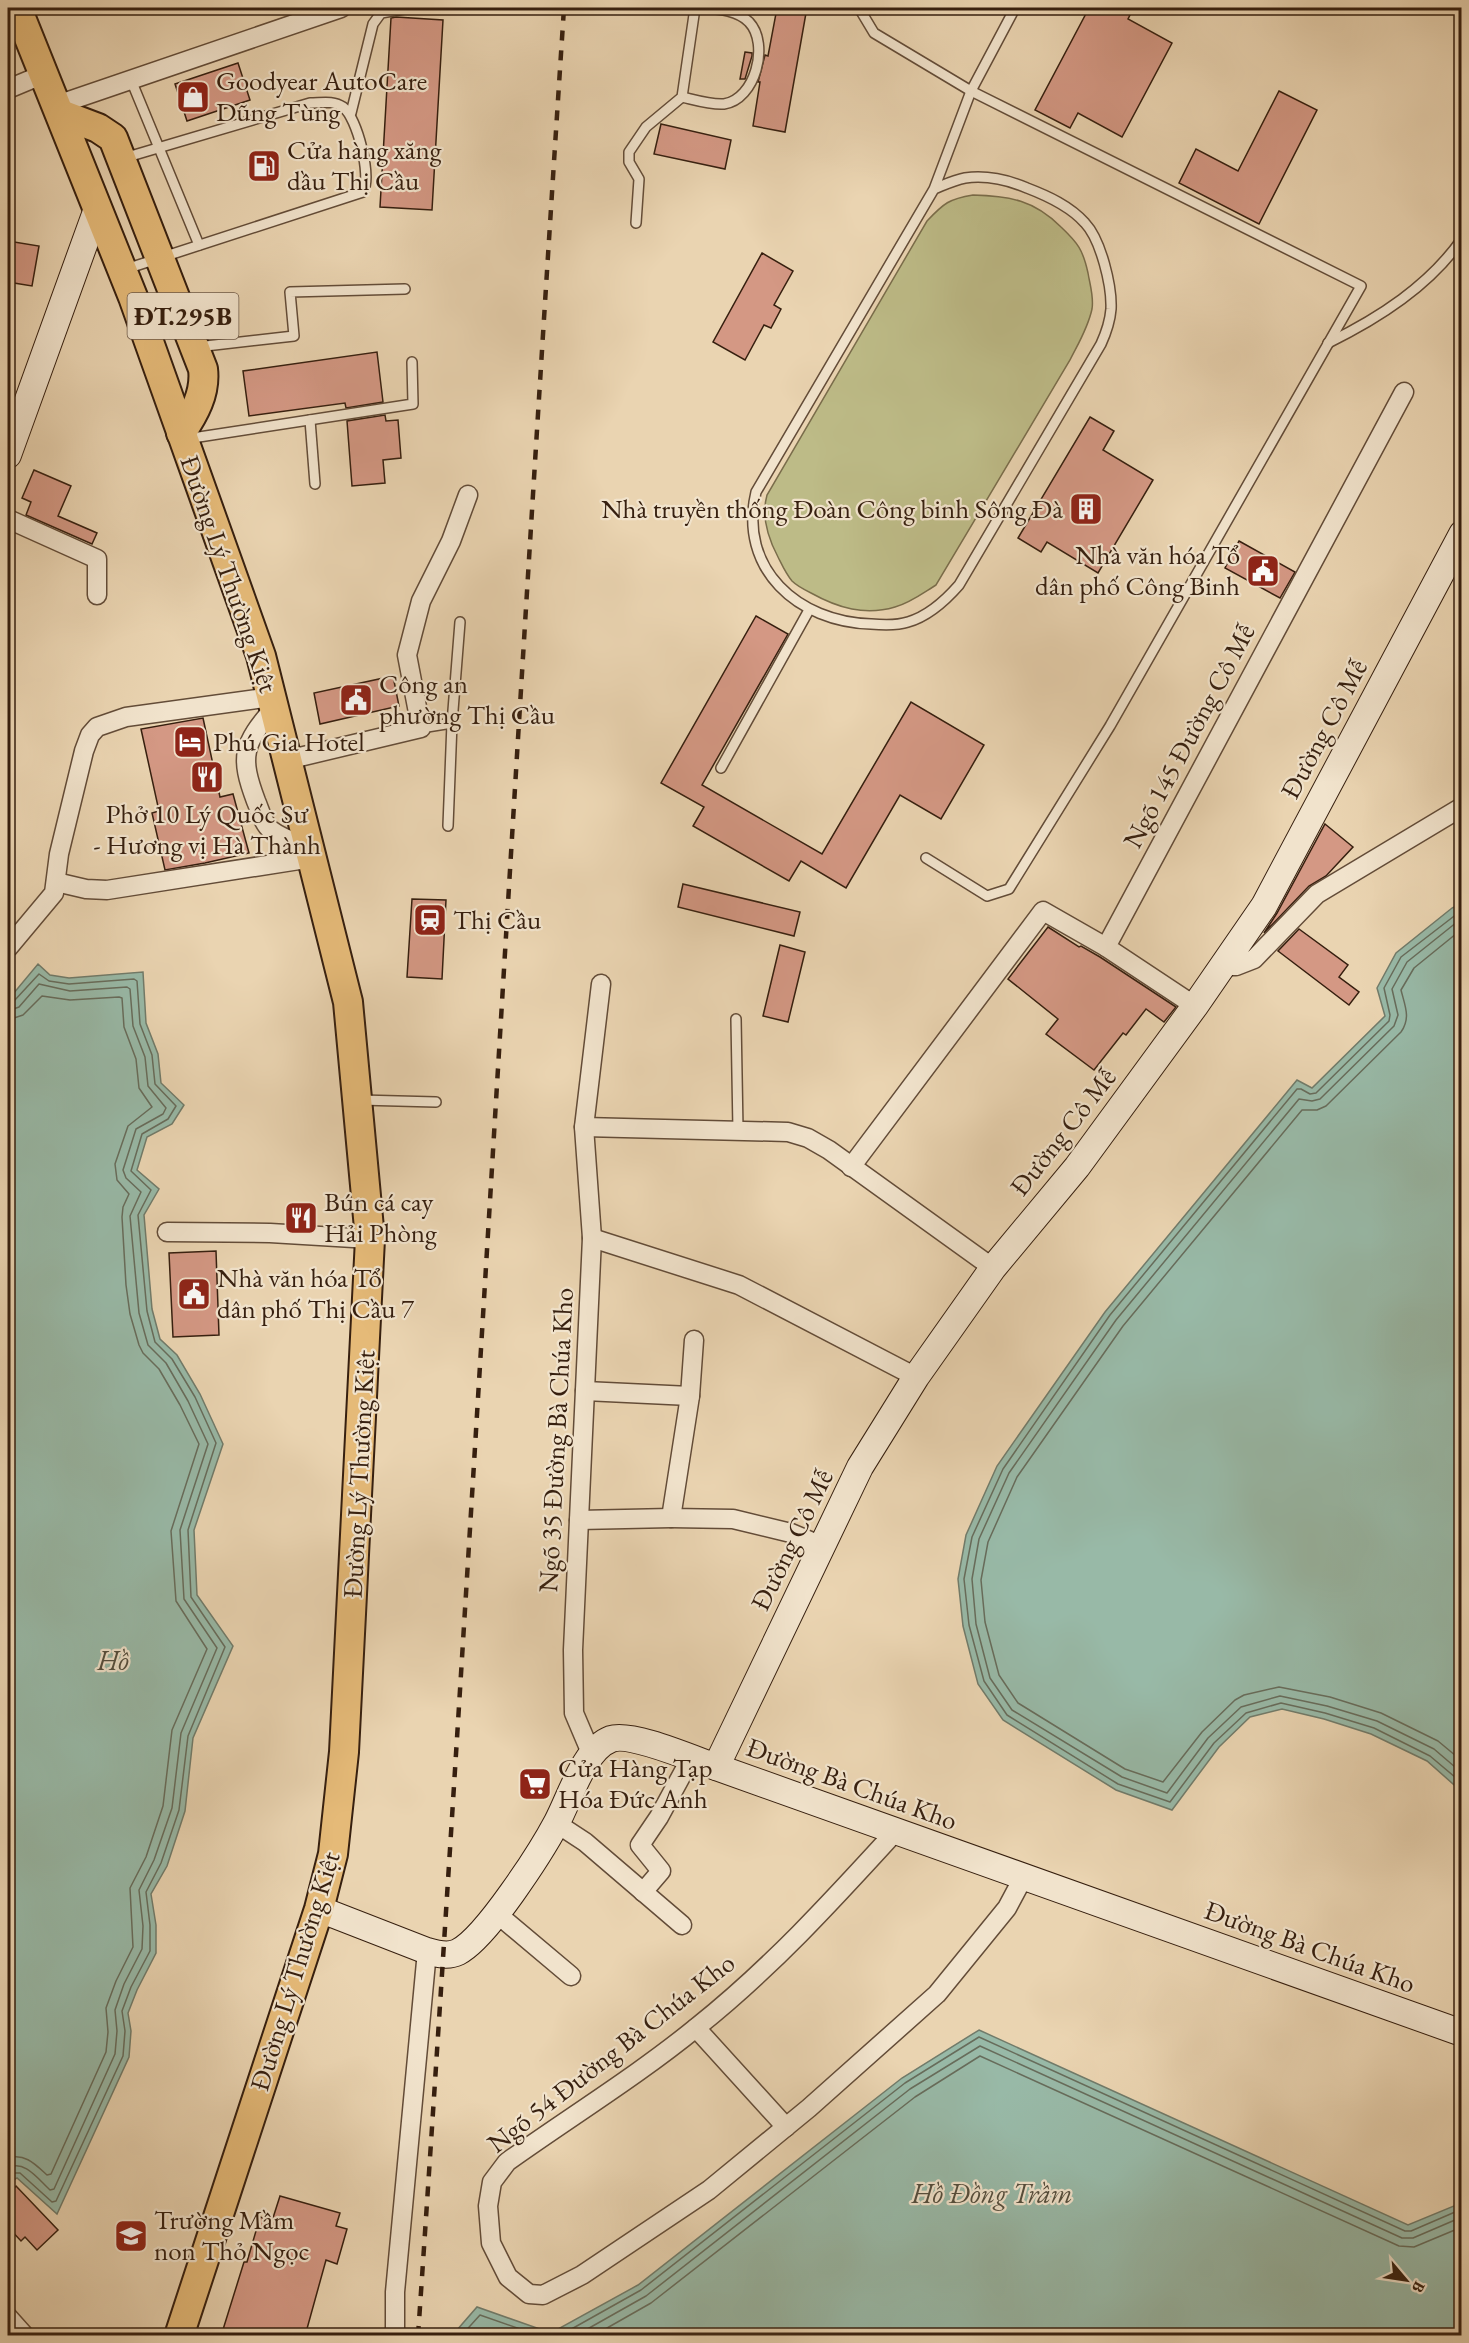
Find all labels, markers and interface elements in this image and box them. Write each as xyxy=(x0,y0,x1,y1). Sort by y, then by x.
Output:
place label: Goodyear AutoCare Dũng Tùng xyxy=(216,63,427,129)
shop icon: Goodyear AutoCare Dũng Tùng xyxy=(175,79,211,115)
place label: Cửa hàng xăng dầu Thị Cầu xyxy=(287,132,442,198)
fuel station icon: Cửa hàng xăng dầu Thị Cầu xyxy=(246,148,282,184)
road number: ĐT.295B xyxy=(128,293,238,339)
street label: Đường Lý Thường Kiệt xyxy=(172,451,287,697)
place label: Nhà truyền thống Đoàn Công binh Sông Đà xyxy=(601,491,1063,526)
building icon: Nhà truyền thống Đoàn Công binh Sông Đà xyxy=(1068,491,1104,527)
place label: Nhà văn hóa Tổ dân phố Công Binh xyxy=(1035,537,1240,603)
public building icon: Nhà văn hóa Tổ dân phố Công Binh xyxy=(1245,553,1281,589)
street label: Ngõ 145 Đường Cô Mễ xyxy=(1115,618,1262,854)
street label: Đường Cô Mễ xyxy=(1272,653,1375,804)
place label: Công an phường Thị Cầu xyxy=(379,666,555,732)
public building icon: Công an phường Thị Cầu xyxy=(338,682,374,718)
hotel icon: Phú Gia Hotel xyxy=(172,724,208,760)
place label: Phú Gia Hotel xyxy=(213,724,365,759)
restaurant icon: Phở 10 Lý Quốc Sư - Hương vị Hà Thành xyxy=(189,759,225,795)
place label: Phở 10 Lý Quốc Sư - Hương vị Hà Thành xyxy=(93,796,321,862)
station icon: Thị Cầu xyxy=(412,902,448,938)
place label: Thị Cầu xyxy=(453,902,541,937)
street label: Đường Cô Mễ xyxy=(1002,1061,1123,1203)
place label: Bún cá cay Hải Phòng xyxy=(324,1184,437,1250)
restaurant icon: Bún cá cay Hải Phòng xyxy=(283,1200,319,1236)
place label: Nhà văn hóa Tổ dân phố Thị Cầu 7 xyxy=(217,1260,415,1326)
public building icon: Nhà văn hóa Tổ dân phố Thị Cầu 7 xyxy=(176,1276,212,1312)
street label: Ngõ 35 Đường Bà Chúa Kho xyxy=(530,1287,581,1593)
street label: Đường Lý Thường Kiệt xyxy=(335,1348,383,1599)
street label: Đường Cô Mễ xyxy=(742,1463,841,1616)
water label: Hồ xyxy=(96,1642,129,1678)
street label: Đường Bà Chúa Kho xyxy=(742,1729,962,1838)
place label: Cửa Hàng Tạp Hóa Đức Anh xyxy=(558,1750,713,1816)
supermarket icon: Cửa Hàng Tạp Hóa Đức Anh xyxy=(517,1766,553,1802)
street label: Đường Lý Thường Kiệt xyxy=(241,1846,348,2095)
street label: Đường Bà Chúa Kho xyxy=(1200,1892,1420,2001)
street label: Ngõ 54 Đường Bà Chúa Kho xyxy=(480,1945,742,2160)
water label: Hồ Đồng Trầm xyxy=(911,2175,1072,2211)
place label: Trường Mầm non Thỏ Ngọc xyxy=(154,2202,310,2268)
school or university icon: Trường Mầm non Thỏ Ngọc xyxy=(113,2218,149,2254)
north arrow xyxy=(1376,2250,1436,2310)
text: B xyxy=(1407,2278,1430,2297)

